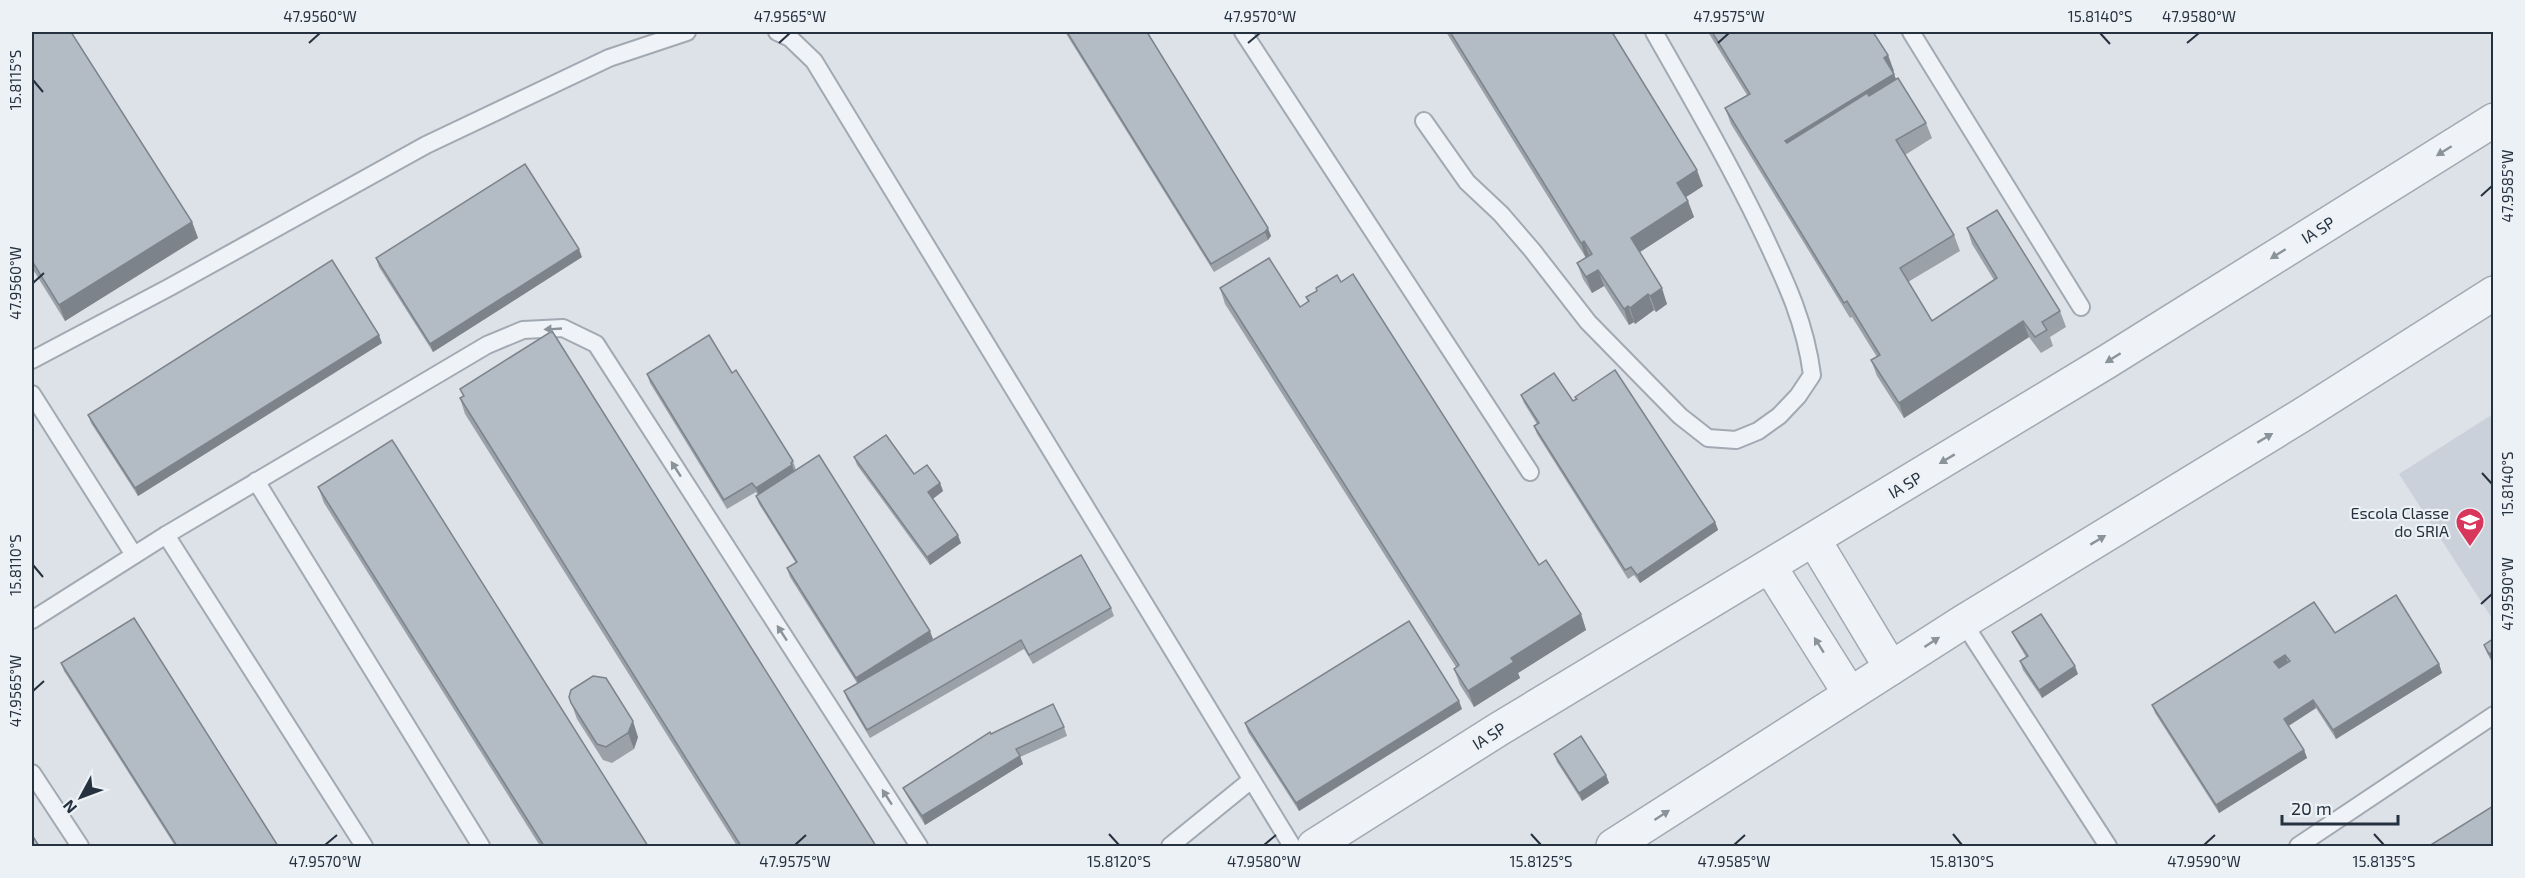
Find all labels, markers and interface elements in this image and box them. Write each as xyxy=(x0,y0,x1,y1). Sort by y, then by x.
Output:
text: 47.9560°W xyxy=(283,7,357,25)
text: 47.9565°W xyxy=(754,7,826,25)
text: 47.9570°W xyxy=(1224,7,1296,25)
text: 47.9575°W xyxy=(1693,7,1765,25)
text: 15.8140°S xyxy=(2068,7,2132,25)
text: 47.9580°W xyxy=(2162,7,2236,25)
text: 15.8115°S xyxy=(6,50,24,110)
one-way arrow xyxy=(2436,146,2452,157)
text: 47.9585°W xyxy=(2498,149,2516,223)
street label: IA SP xyxy=(2298,212,2338,247)
text: 47.9560°W xyxy=(6,246,24,320)
one-way arrow xyxy=(2270,249,2287,260)
one-way arrow xyxy=(544,324,563,333)
one-way arrow xyxy=(2105,352,2121,363)
one-way arrow xyxy=(2257,432,2273,443)
text: 15.8140°S xyxy=(2498,452,2516,516)
one-way arrow xyxy=(1939,454,1955,465)
one-way arrow xyxy=(671,461,682,477)
street label: IA SP xyxy=(1885,467,1925,502)
place label: Escola Classe do SRIA xyxy=(2351,503,2449,540)
school or university icon: Escola Classe do SRIA xyxy=(2454,506,2486,548)
text: 15.8110°S xyxy=(6,534,24,596)
one-way arrow xyxy=(2090,534,2106,545)
text: 47.9590°W xyxy=(2498,557,2516,631)
one-way arrow xyxy=(776,625,787,641)
one-way arrow xyxy=(1813,637,1825,653)
one-way arrow xyxy=(1924,637,1940,648)
text: 47.9565°W xyxy=(6,655,24,727)
street label: IA SP xyxy=(1469,718,1509,753)
north arrow xyxy=(51,767,111,827)
scale bar xyxy=(2282,788,2398,826)
one-way arrow xyxy=(882,789,893,805)
text: N xyxy=(58,797,80,818)
text: 20 m xyxy=(2291,797,2332,819)
one-way arrow xyxy=(1654,810,1670,821)
text: 47.9570°W xyxy=(289,852,361,870)
text: 47.9575°W xyxy=(759,852,831,870)
text: 15.8120°S xyxy=(1087,852,1151,870)
text: 47.9580°W xyxy=(1227,852,1301,870)
text: 15.8125°S xyxy=(1510,852,1572,870)
text: 47.9585°W xyxy=(1697,852,1771,870)
text: 15.8130°S xyxy=(1930,852,1994,870)
text: 47.9590°W xyxy=(2167,852,2241,870)
text: 15.8135°S xyxy=(2353,852,2415,870)

